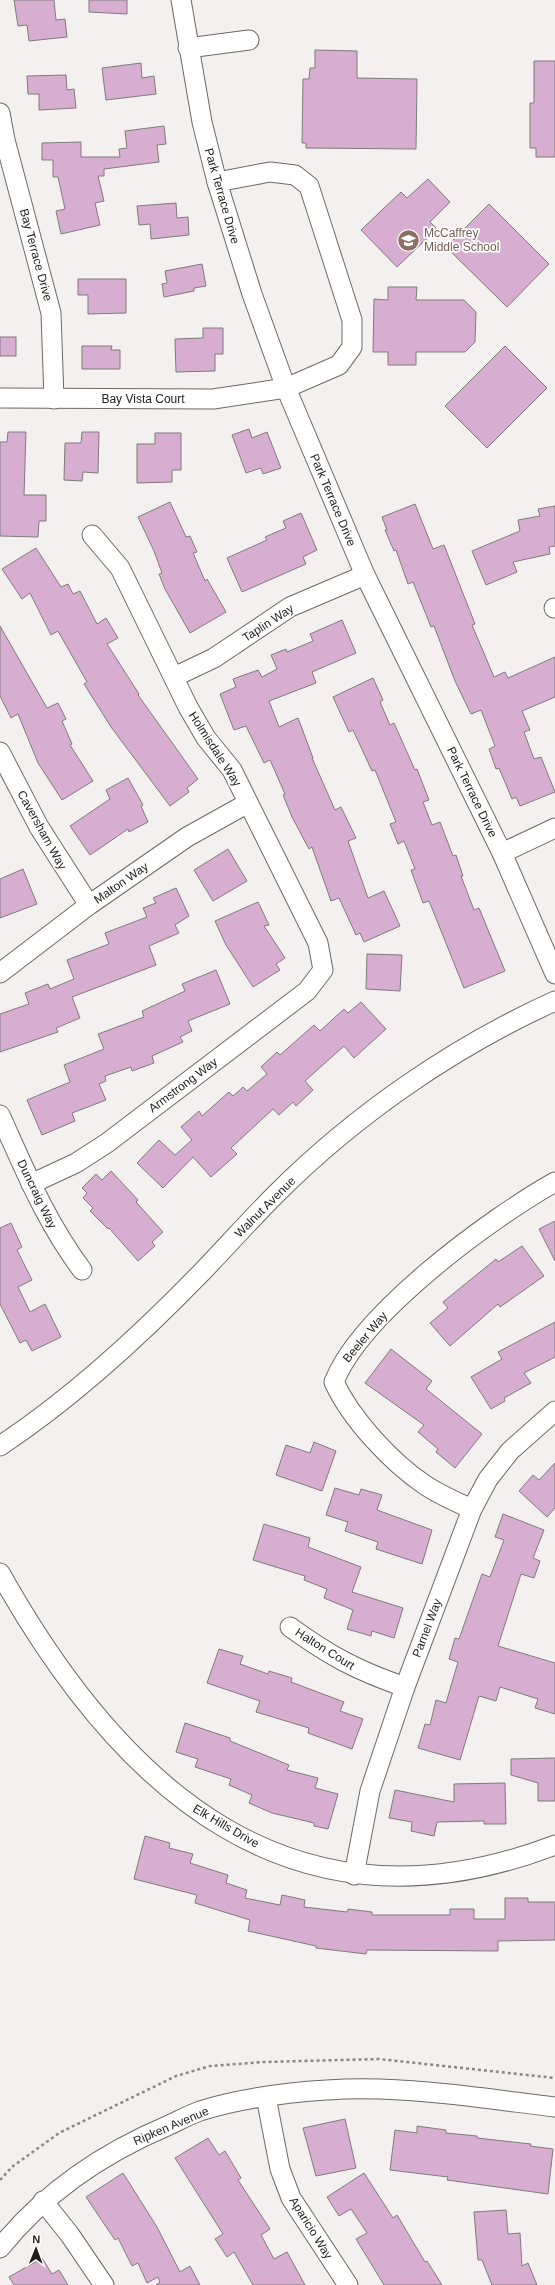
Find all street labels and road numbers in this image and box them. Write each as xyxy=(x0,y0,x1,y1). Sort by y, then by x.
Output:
street label: Park Terrace Drive xyxy=(202,146,242,246)
street label: Bay Terrace Drive xyxy=(17,207,55,303)
street label: Bay Vista Court xyxy=(101,392,185,406)
street label: Park Terrace Drive xyxy=(307,452,359,549)
street label: Taplin Way xyxy=(240,601,296,645)
street label: Holmisdale Way xyxy=(186,709,244,789)
street label: Park Terrace Drive xyxy=(444,744,500,840)
street label: Caversham Way xyxy=(14,788,70,872)
street label: Malton Way xyxy=(91,859,151,907)
street label: Armstrong Way xyxy=(146,1055,220,1115)
street label: Duncraig Way xyxy=(14,1157,60,1231)
street label: Walnut Avenue xyxy=(232,1174,298,1240)
street label: Beeler Way xyxy=(340,1309,390,1365)
street label: Parnel Way xyxy=(409,1597,445,1659)
street label: Halton Court xyxy=(293,1625,358,1673)
street label: Elk Hills Drive xyxy=(190,1801,262,1851)
street label: Ripken Avenue xyxy=(131,2104,211,2148)
street label: Aparicio Way xyxy=(286,2195,336,2261)

